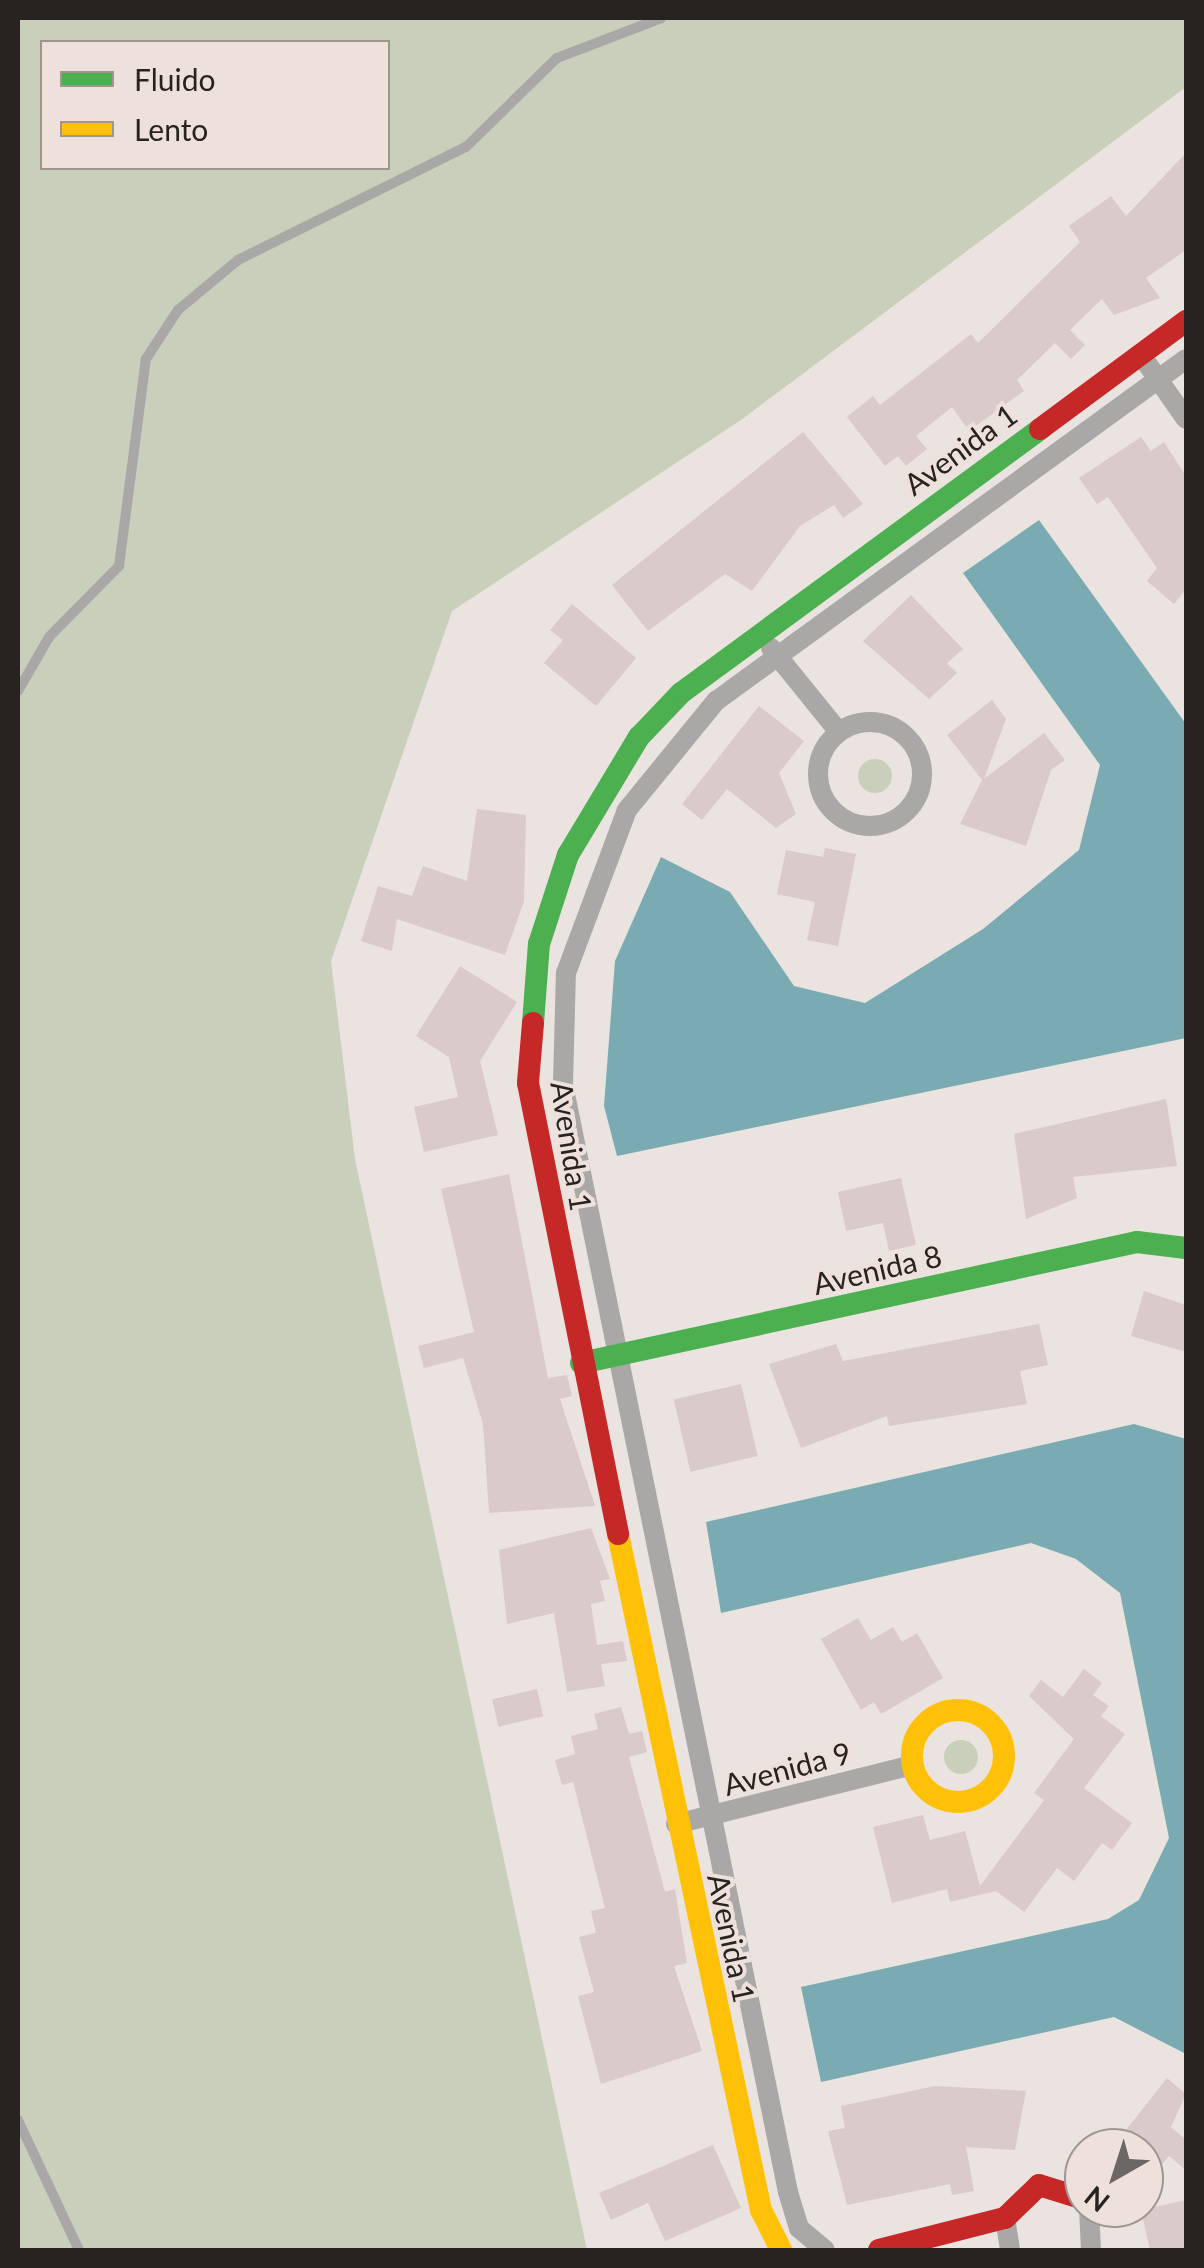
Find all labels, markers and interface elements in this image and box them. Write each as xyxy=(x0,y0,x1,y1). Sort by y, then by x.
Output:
legend xyxy=(40,40,390,170)
text: Fluido xyxy=(134,61,216,97)
text: Lento xyxy=(134,111,208,147)
street label: Avenida 1 xyxy=(897,396,1023,502)
street label: Avenida 1 xyxy=(544,1079,600,1213)
street label: Avenida 8 xyxy=(809,1237,945,1301)
street label: Avenida 9 xyxy=(719,1734,855,1802)
street label: Avenida 1 xyxy=(701,1870,763,2006)
north arrow xyxy=(1064,2128,1164,2228)
text: N xyxy=(1077,2180,1115,2220)

